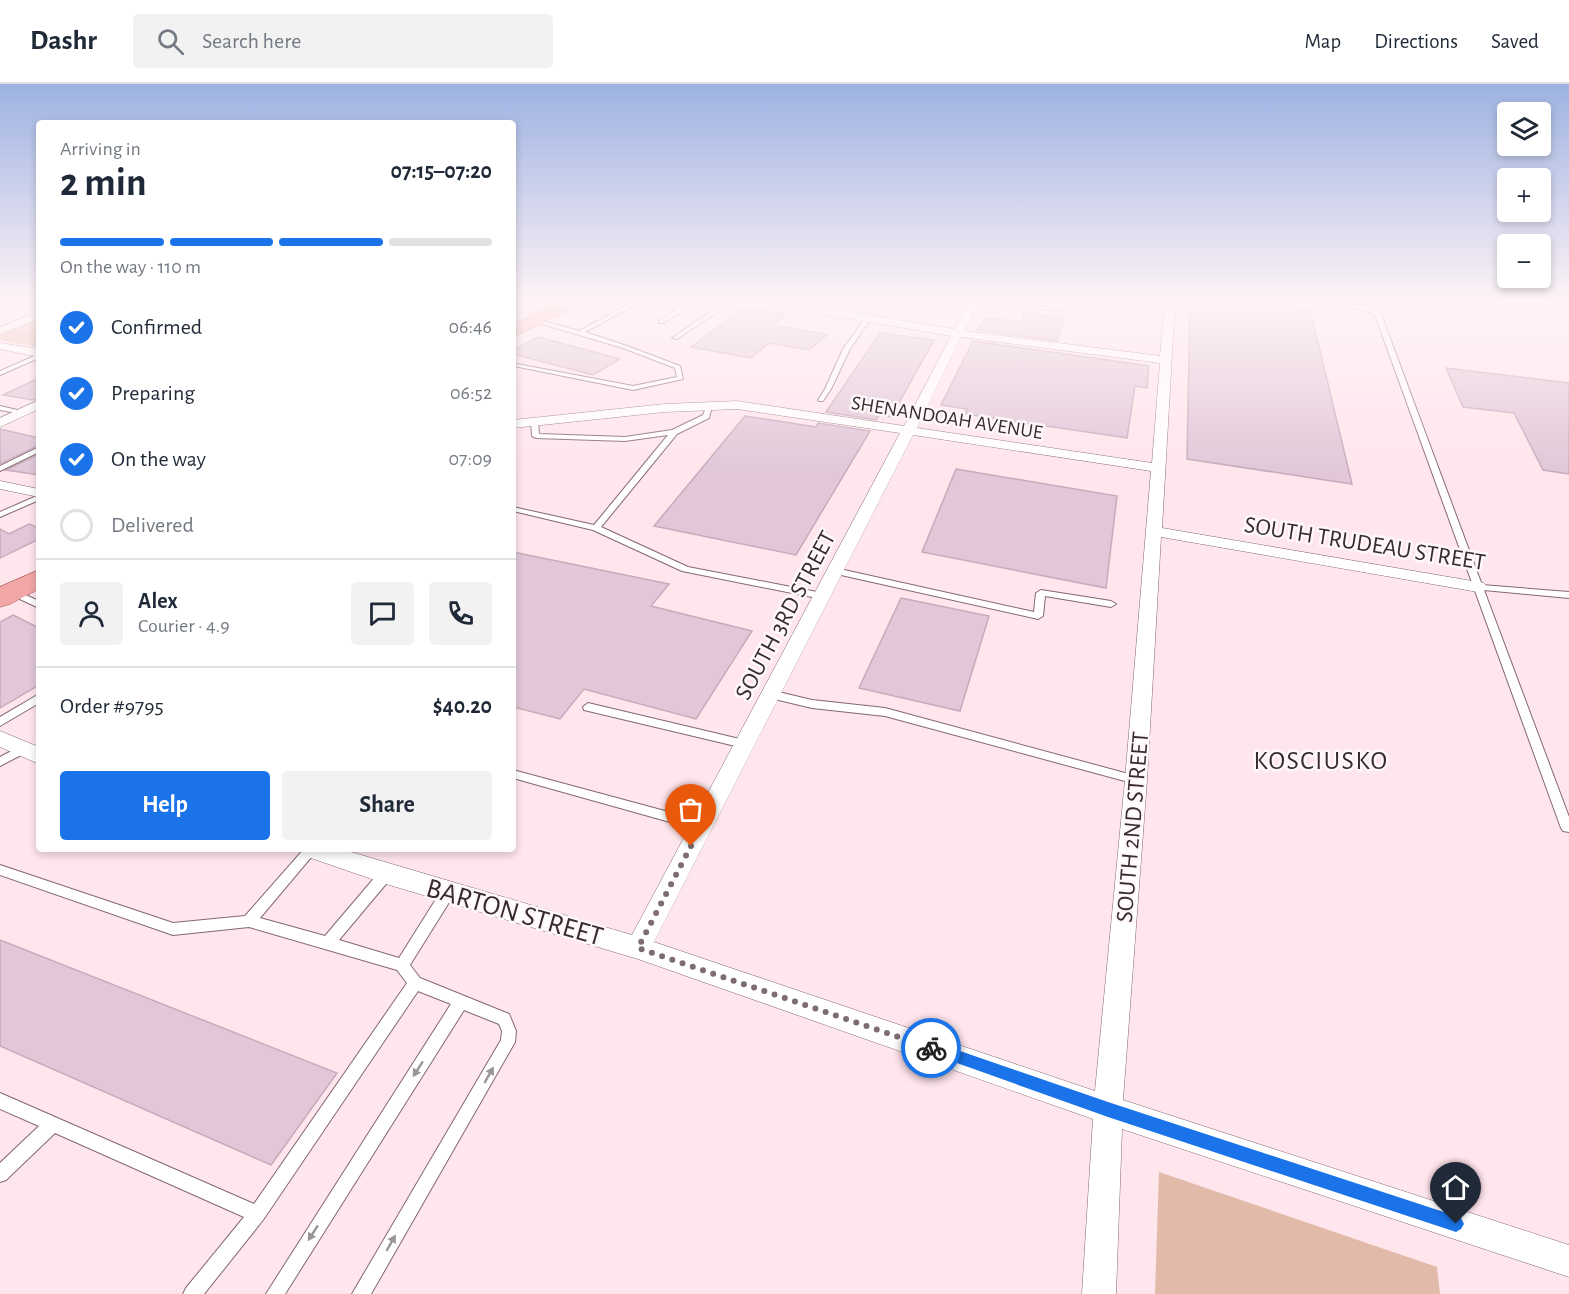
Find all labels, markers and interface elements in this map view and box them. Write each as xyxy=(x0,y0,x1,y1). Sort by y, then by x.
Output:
search box xyxy=(133,14,553,68)
icon: search xyxy=(154,25,187,58)
text: Dashr xyxy=(30,27,97,55)
text: Search here xyxy=(202,30,301,52)
text: Map xyxy=(1305,31,1341,52)
text: Directions xyxy=(1374,31,1458,52)
text: Saved xyxy=(1491,31,1539,52)
map controls xyxy=(1497,102,1551,288)
button: layers xyxy=(1497,102,1551,156)
text: Arriving in xyxy=(60,139,141,159)
text: 07:15–07:20 xyxy=(391,160,492,182)
text: 2 min xyxy=(60,164,147,203)
button: + xyxy=(1497,168,1551,222)
button: − xyxy=(1497,234,1551,288)
text: On the way · 110 m xyxy=(60,257,201,277)
icon: check xyxy=(60,311,93,344)
text: Confirmed xyxy=(111,316,202,338)
text: 06:46 xyxy=(448,317,492,337)
icon: check xyxy=(60,377,93,410)
text: Preparing xyxy=(111,382,195,404)
text: 06:52 xyxy=(450,383,492,403)
street label: SHENANDOAH AVENUE xyxy=(850,393,1044,443)
icon: check xyxy=(60,443,93,476)
text: On the way xyxy=(111,448,206,470)
text: 07:09 xyxy=(449,449,492,469)
street label: SOUTH TRUDEAU STREET xyxy=(1243,513,1487,575)
text: Delivered xyxy=(111,514,194,536)
street label: SOUTH 3RD STREET xyxy=(731,527,841,704)
button: person xyxy=(60,582,123,645)
button: chat xyxy=(351,582,414,645)
button: phone xyxy=(429,582,492,645)
text: Alex xyxy=(138,590,178,612)
text: Courier · 4.9 xyxy=(138,616,230,636)
text: Order #9795 xyxy=(60,695,164,717)
text: $40.20 xyxy=(433,695,492,717)
street label: SOUTH 2ND STREET xyxy=(1113,730,1153,923)
district label: KOSCIUSKO xyxy=(1253,748,1389,774)
button: Help xyxy=(60,771,270,840)
button: Share xyxy=(282,771,492,840)
pin xyxy=(665,784,716,846)
icon: bag xyxy=(674,793,707,826)
street label: BARTON STREET xyxy=(423,874,606,952)
courier xyxy=(901,1018,961,1078)
icon: bike xyxy=(915,1032,948,1065)
one-way arrow xyxy=(413,1060,424,1077)
one-way arrow xyxy=(484,1066,494,1083)
pin xyxy=(1430,1162,1481,1224)
icon: home xyxy=(1439,1171,1472,1204)
one-way arrow xyxy=(308,1225,319,1241)
one-way arrow xyxy=(386,1235,396,1252)

